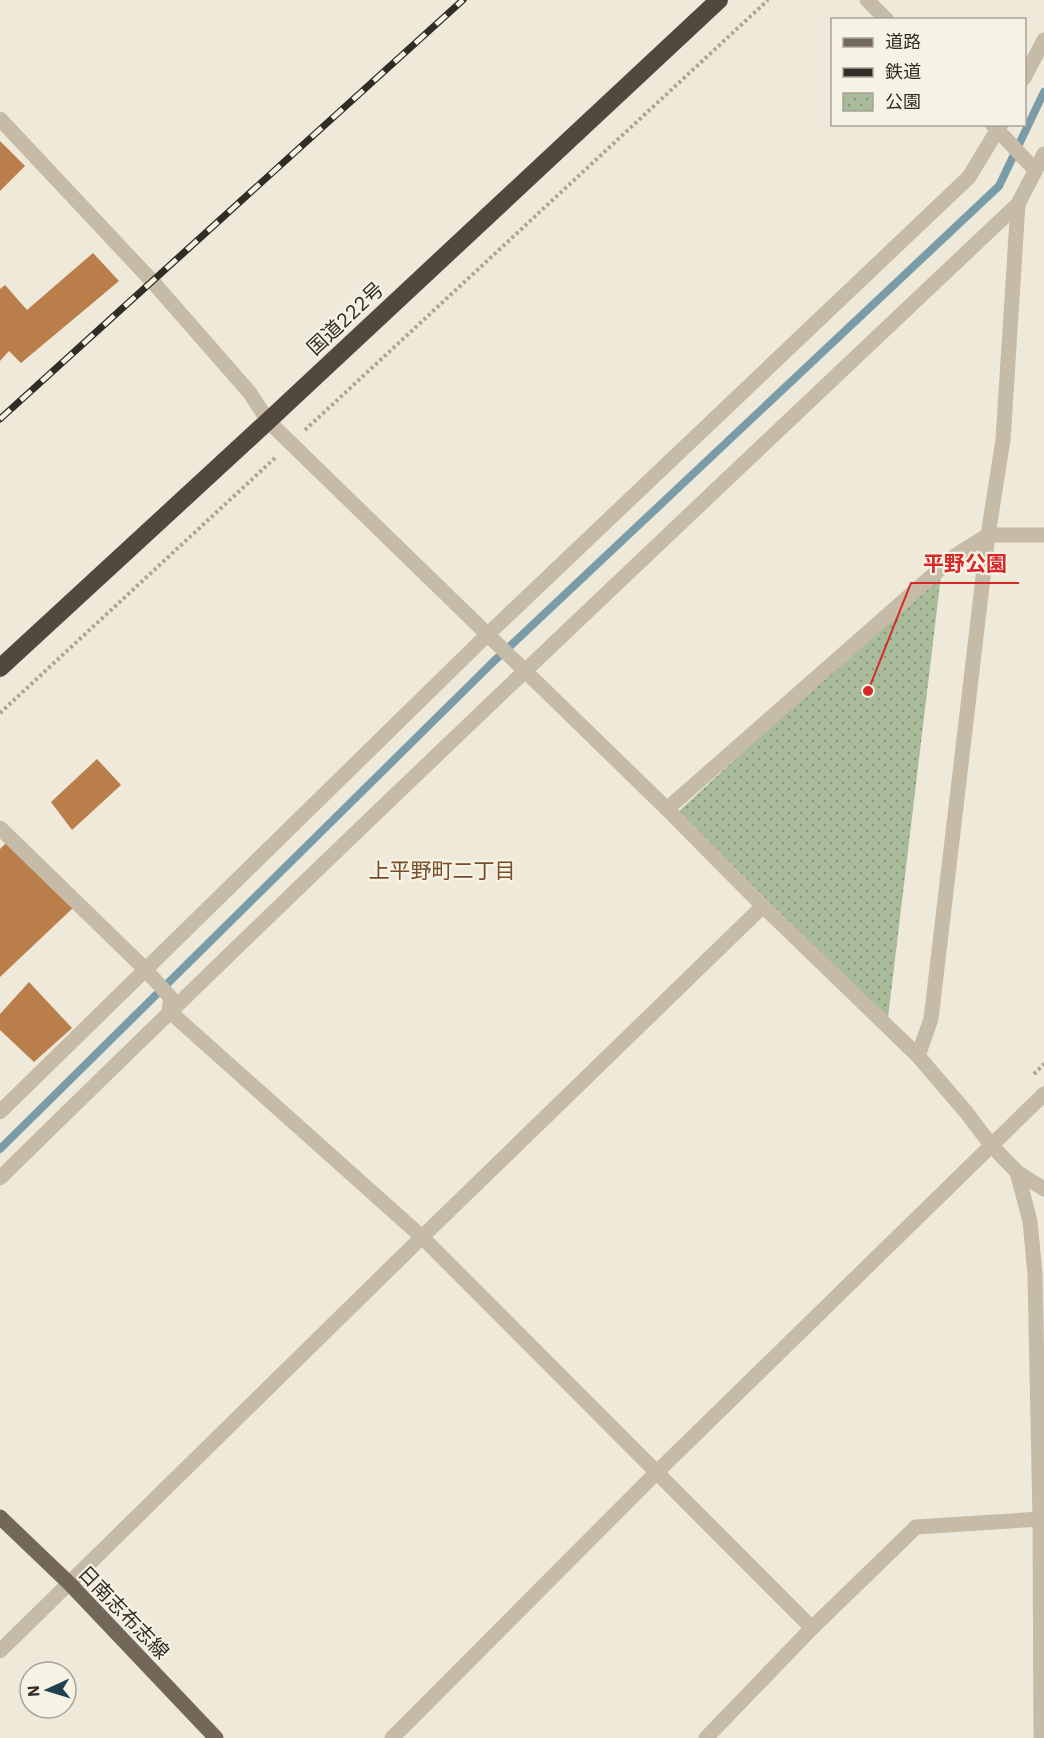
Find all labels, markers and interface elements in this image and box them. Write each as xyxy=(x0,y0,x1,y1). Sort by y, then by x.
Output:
legend xyxy=(831,18,1026,126)
text: 道路 xyxy=(885,30,921,53)
text: 鉄道 xyxy=(885,60,921,83)
text: 公園 xyxy=(885,90,921,113)
street label: 国道222号 xyxy=(301,275,389,361)
callout: 平野公園 xyxy=(911,544,1019,583)
text: 平野公園 xyxy=(923,549,1007,577)
district label: 上平野町二丁目 xyxy=(369,856,516,884)
street label: 日南志布志線 xyxy=(73,1559,175,1665)
north arrow xyxy=(18,1660,78,1720)
text: N xyxy=(23,1685,43,1698)

